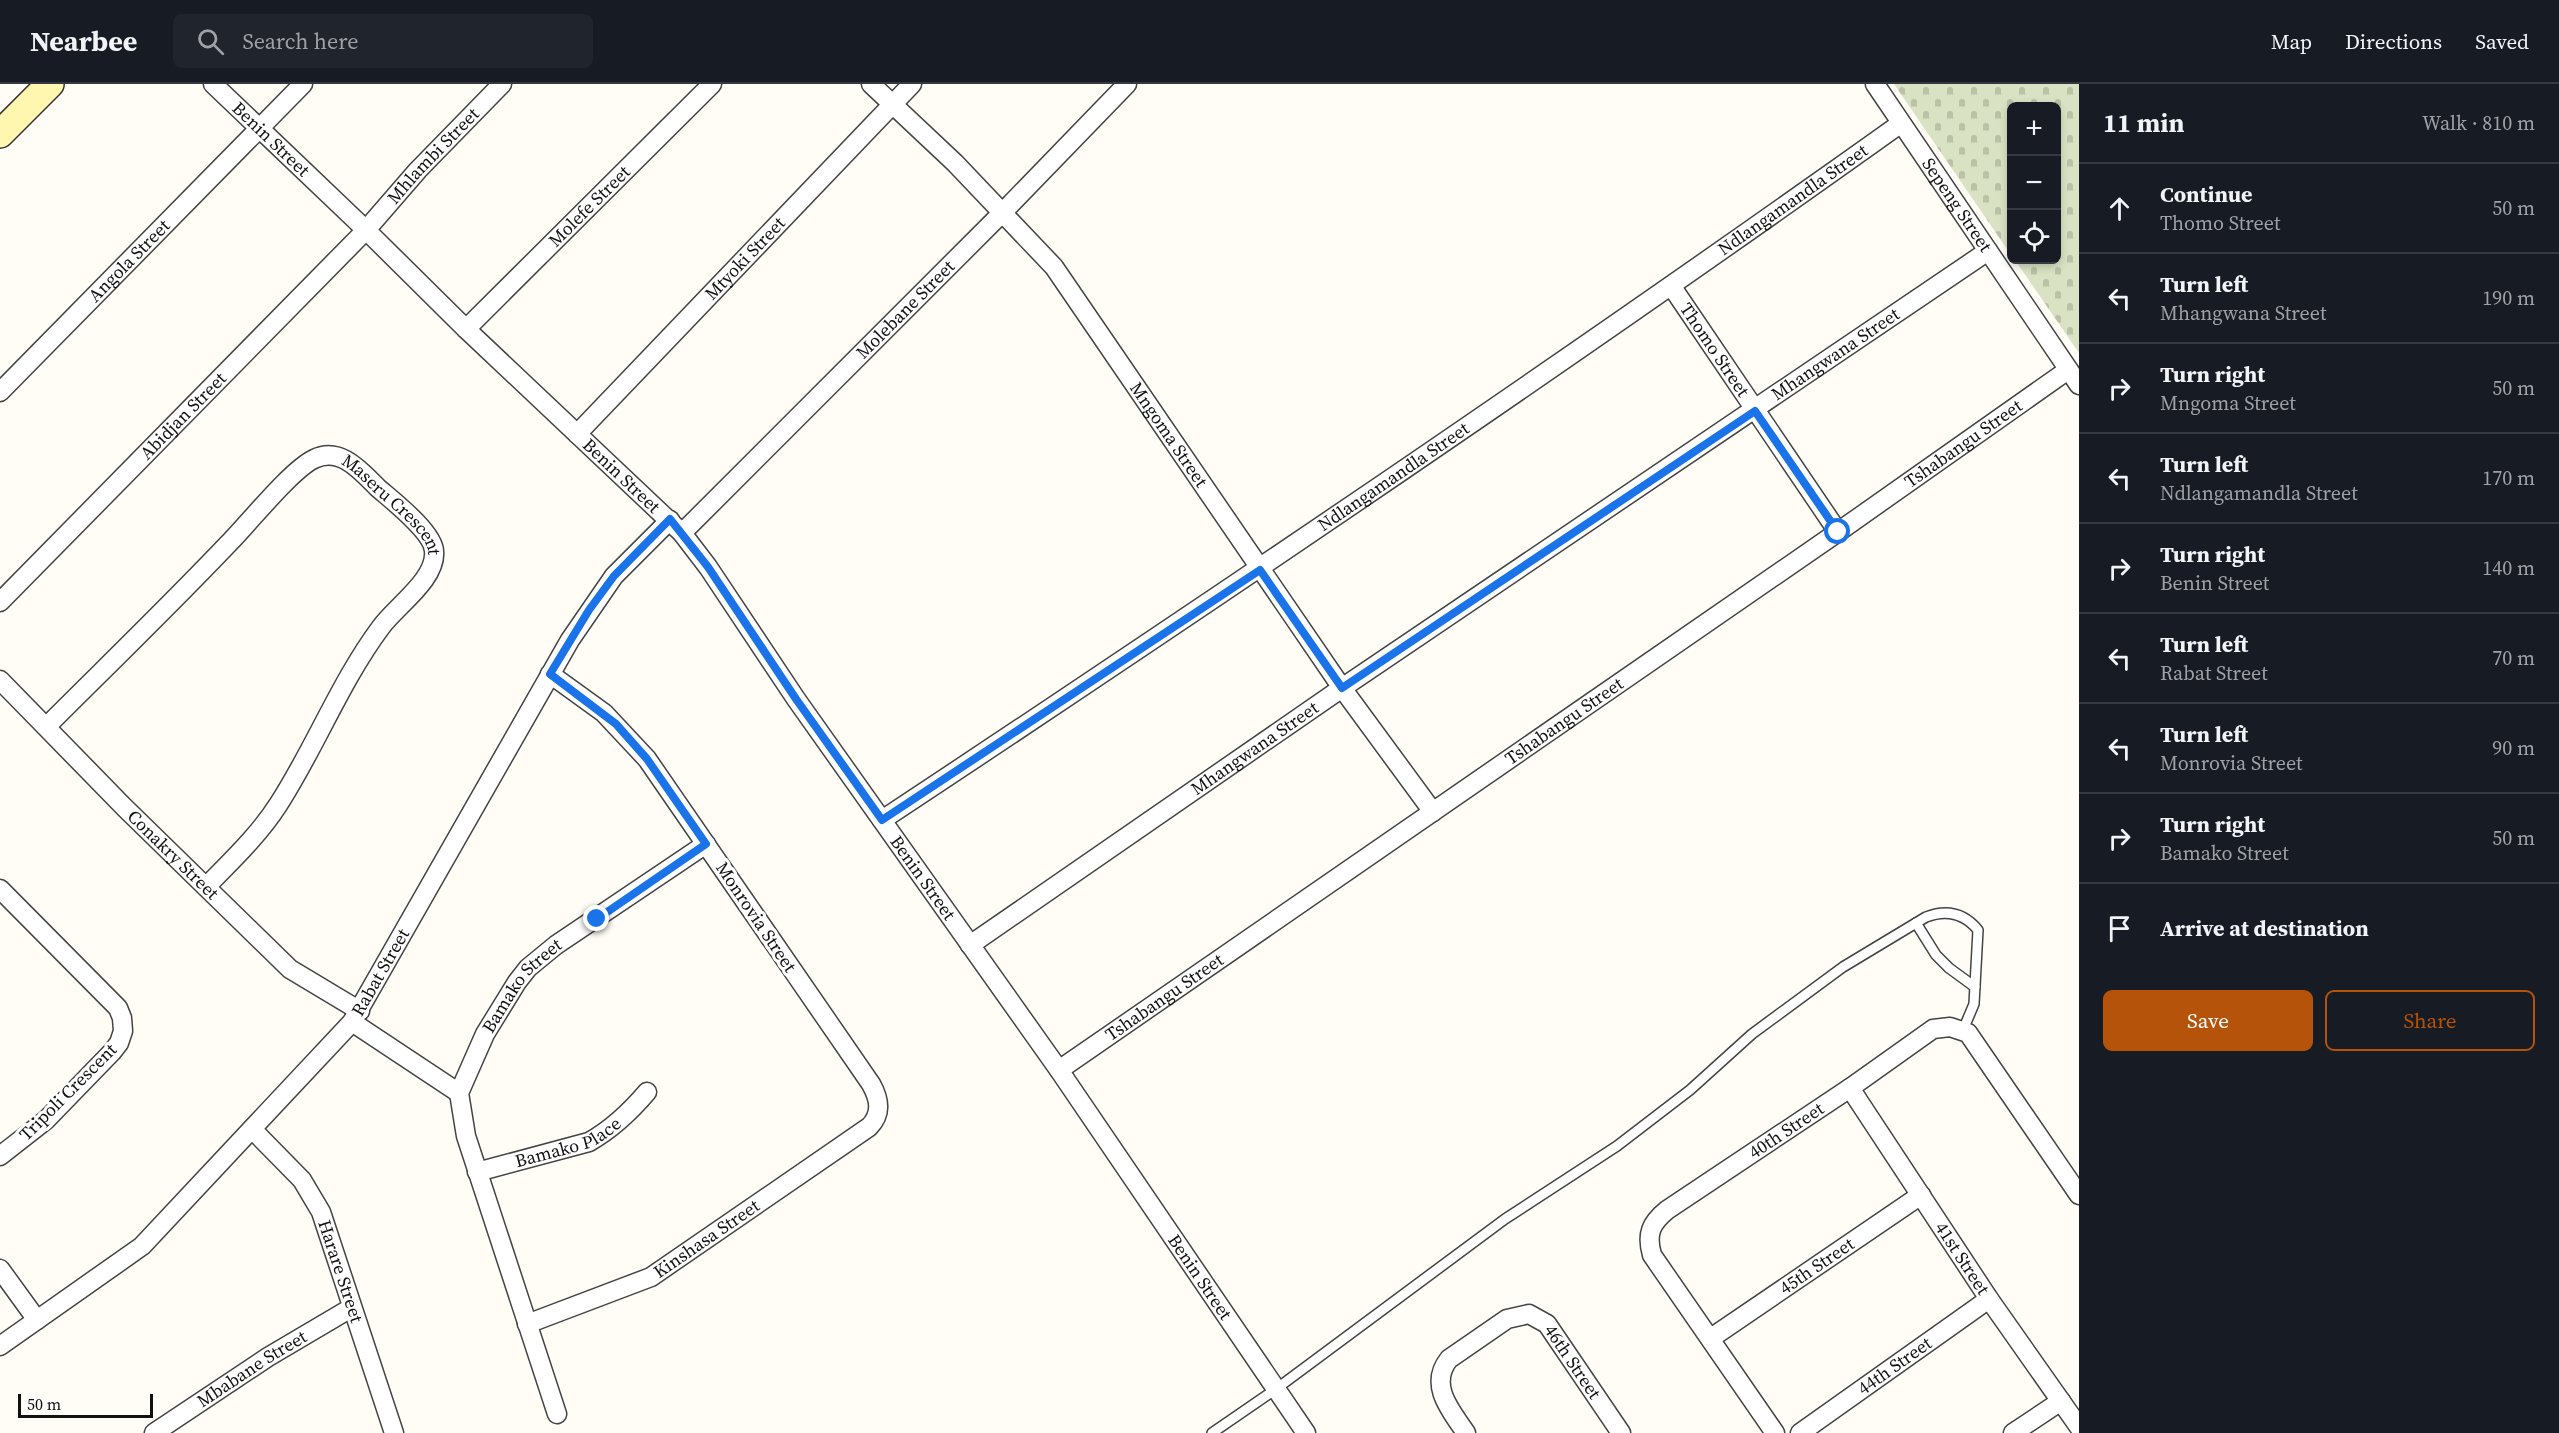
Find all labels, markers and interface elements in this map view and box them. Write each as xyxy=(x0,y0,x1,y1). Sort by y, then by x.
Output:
search box xyxy=(173,14,593,68)
text: Nearbee xyxy=(30,22,137,60)
icon: search xyxy=(194,25,227,58)
text: Search here xyxy=(242,26,358,56)
text: Map xyxy=(2271,27,2312,56)
text: Directions xyxy=(2345,27,2442,56)
text: Saved xyxy=(2475,27,2529,56)
street label: Benin Street xyxy=(227,96,316,182)
street label: Mhlambi Street xyxy=(381,102,485,209)
map controls xyxy=(2007,102,2061,264)
button: + xyxy=(2007,102,2061,156)
text: 11 min xyxy=(2103,105,2185,141)
text: Walk · 810 m xyxy=(2422,109,2535,137)
street label: Ndlangamandla Street xyxy=(1713,138,1873,261)
street label: Sepeng Street xyxy=(1916,152,1998,257)
button: − xyxy=(2007,156,2061,210)
street label: Molefe Street xyxy=(543,159,635,252)
text: Continue xyxy=(2160,179,2253,209)
icon: ahead xyxy=(2103,192,2136,225)
text: 50 m xyxy=(2492,194,2535,222)
text: Thomo Street xyxy=(2160,209,2280,237)
button: locate xyxy=(2007,210,2061,264)
street label: Mtyoki Street xyxy=(699,211,791,305)
street label: Angola Street xyxy=(82,214,175,307)
street label: Molebane Street xyxy=(850,254,960,364)
text: Turn left xyxy=(2160,269,2248,299)
icon: left xyxy=(2103,282,2136,315)
text: 190 m xyxy=(2482,284,2535,312)
street label: Thomo Street xyxy=(1674,298,1756,402)
text: Mhangwana Street xyxy=(2160,299,2326,327)
street label: Mhangwana Street xyxy=(1766,301,1904,406)
text: Turn right xyxy=(2160,359,2265,389)
street label: Abidjan Street xyxy=(134,366,232,465)
icon: right xyxy=(2103,372,2136,405)
text: 50 m xyxy=(2492,374,2535,402)
street label: Mngoma Street xyxy=(1124,377,1214,492)
text: Mngoma Street xyxy=(2160,389,2296,417)
street label: Tshabangu Street xyxy=(1899,393,2027,493)
street label: Ndlangamandla Street xyxy=(1313,416,1474,537)
street label: Benin Street xyxy=(577,433,666,518)
street label: Maseru Crescent xyxy=(337,448,447,556)
text: Turn left xyxy=(2160,449,2248,479)
icon: left xyxy=(2103,462,2136,495)
text: 170 m xyxy=(2482,464,2535,492)
text: Ndlangamandla Street xyxy=(2160,479,2358,507)
route start xyxy=(1824,518,1850,544)
text: Turn right xyxy=(2160,539,2265,569)
icon: right xyxy=(2103,552,2136,585)
text: 140 m xyxy=(2482,554,2535,582)
text: Benin Street xyxy=(2160,569,2269,597)
text: Turn left xyxy=(2160,629,2248,659)
icon: left xyxy=(2103,642,2136,675)
text: 70 m xyxy=(2492,644,2535,672)
text: Rabat Street xyxy=(2160,659,2268,687)
street label: Tshabangu Street xyxy=(1500,671,1628,770)
street label: Mhangwana Street xyxy=(1186,695,1323,801)
text: Turn left xyxy=(2160,719,2248,749)
icon: left xyxy=(2103,732,2136,765)
text: 90 m xyxy=(2492,734,2535,762)
text: Monrovia Street xyxy=(2160,749,2303,777)
street label: Conakry Street xyxy=(122,804,225,905)
text: Turn right xyxy=(2160,809,2265,839)
icon: right xyxy=(2103,822,2136,855)
text: 50 m xyxy=(2492,824,2535,852)
street label: Benin Street xyxy=(885,830,962,925)
text: Bamako Street xyxy=(2160,839,2289,867)
street label: Monrovia Street xyxy=(710,857,803,977)
route end xyxy=(583,905,609,931)
icon: arrive xyxy=(2103,912,2136,945)
text: Arrive at destination xyxy=(2160,913,2369,943)
street label: Rabat Street xyxy=(345,924,415,1020)
street label: Bamako Street xyxy=(476,932,566,1037)
street label: Tshabangu Street xyxy=(1100,947,1228,1047)
button: Save xyxy=(2103,990,2313,1051)
button: Share xyxy=(2325,990,2535,1051)
street label: Tripoli Crescent xyxy=(13,1037,122,1146)
street label: 40th Street xyxy=(1744,1096,1829,1164)
street label: Bamako Place xyxy=(512,1111,626,1173)
street label: Kinshasa Street xyxy=(648,1193,764,1284)
street label: Harare Street xyxy=(312,1216,370,1326)
street label: 41st Street xyxy=(1930,1217,1996,1300)
street label: Benin Street xyxy=(1162,1229,1238,1325)
street label: 45th Street xyxy=(1774,1231,1859,1300)
street label: 46th Street xyxy=(1539,1319,1607,1404)
street label: Mbabane Street xyxy=(192,1324,311,1413)
street label: 44th Street xyxy=(1852,1331,1937,1400)
scale bar xyxy=(18,1391,153,1418)
text: 50 m xyxy=(27,1393,61,1415)

